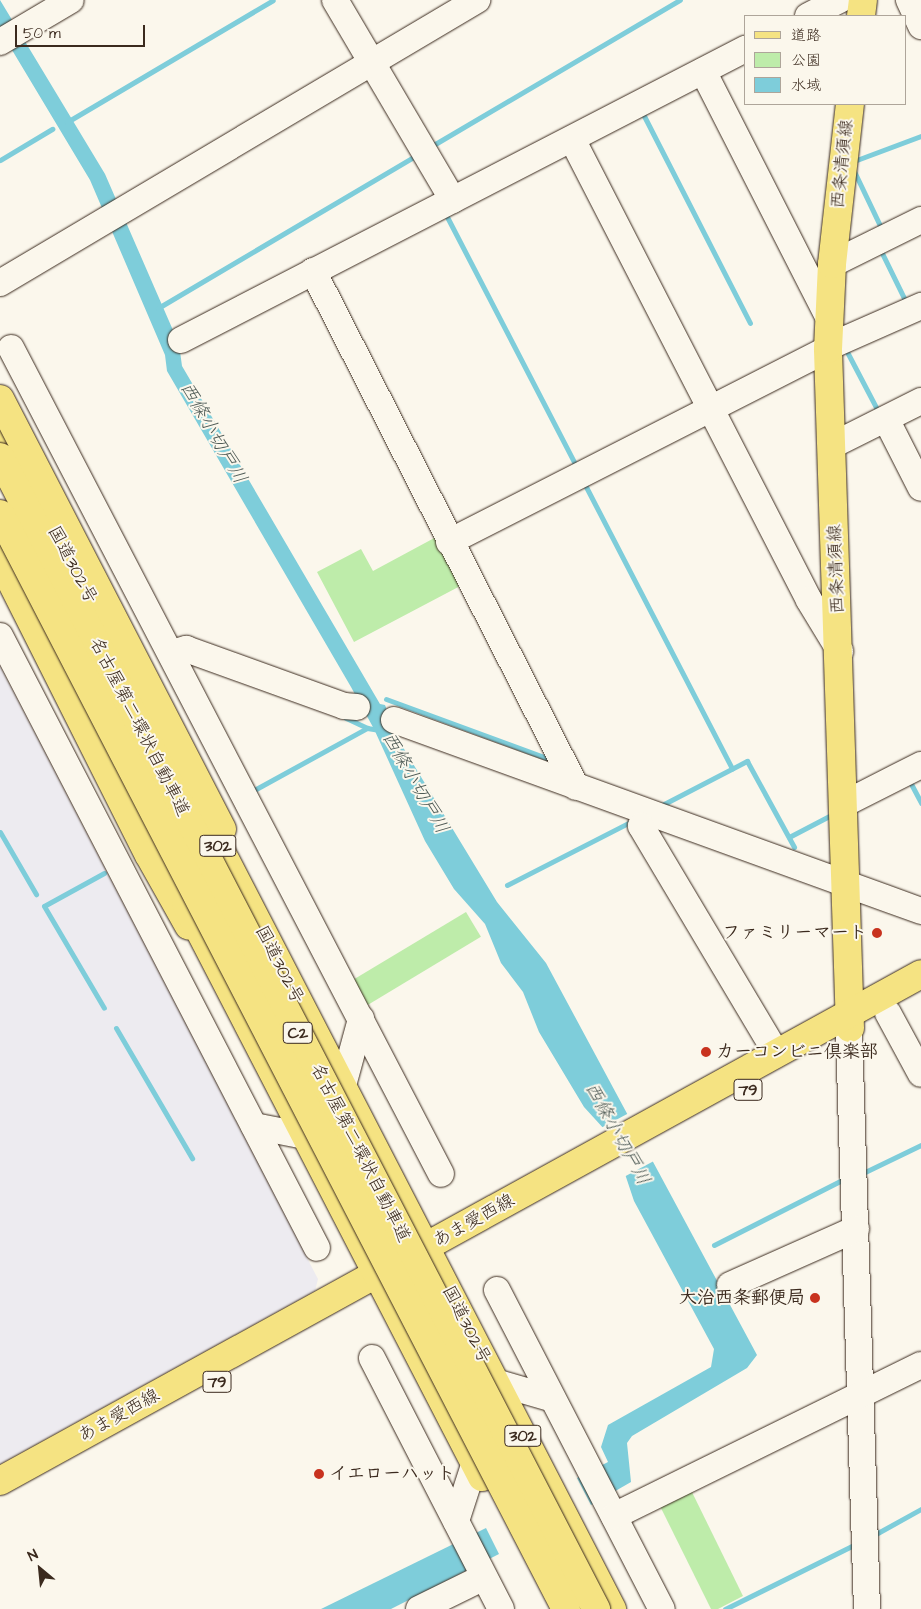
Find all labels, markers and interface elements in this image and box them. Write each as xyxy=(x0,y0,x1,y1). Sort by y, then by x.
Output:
scale bar xyxy=(18,15,148,47)
legend xyxy=(744,15,906,105)
text: 50 m xyxy=(23,23,61,44)
text: 道路 xyxy=(791,25,821,46)
text: 公園 xyxy=(791,50,821,71)
text: 水域 xyxy=(791,75,821,96)
street label: 西条清須線 xyxy=(828,118,858,210)
water label: 西條小切戸川 xyxy=(175,378,251,488)
street label: 国道302号 xyxy=(43,522,101,608)
street label: 西条清須線 xyxy=(825,524,849,614)
street label: 名古屋第二環状自動車道 xyxy=(84,634,194,820)
water label: 西條小切戸川 xyxy=(377,728,453,838)
road number: 302 xyxy=(199,832,237,859)
street label: 国道302号 xyxy=(250,922,308,1008)
place label: ファミリーマート xyxy=(723,922,867,944)
marker: ファミリーマート xyxy=(871,927,883,939)
road number: C2 xyxy=(282,1020,314,1046)
place label: カーコンビニ倶楽部 xyxy=(716,1041,878,1063)
marker: カーコンビニ倶楽部 xyxy=(700,1046,712,1058)
street label: 名古屋第二環状自動車道 xyxy=(305,1060,415,1246)
road number: 79 xyxy=(733,1076,763,1104)
water label: 西條小切戸川 xyxy=(579,1079,655,1189)
street label: あま愛西線 xyxy=(429,1190,519,1252)
street label: 国道302号 xyxy=(437,1282,495,1368)
place label: 大治西条郵便局 xyxy=(679,1287,805,1309)
marker: 大治西条郵便局 xyxy=(809,1292,821,1304)
road number: 79 xyxy=(202,1368,232,1395)
street label: あま愛西線 xyxy=(74,1385,164,1447)
road number: 302 xyxy=(504,1422,542,1450)
place label: イエローハット xyxy=(329,1463,455,1485)
marker: イエローハット xyxy=(313,1468,325,1480)
north arrow xyxy=(15,1544,65,1594)
text: N xyxy=(24,1545,42,1567)

